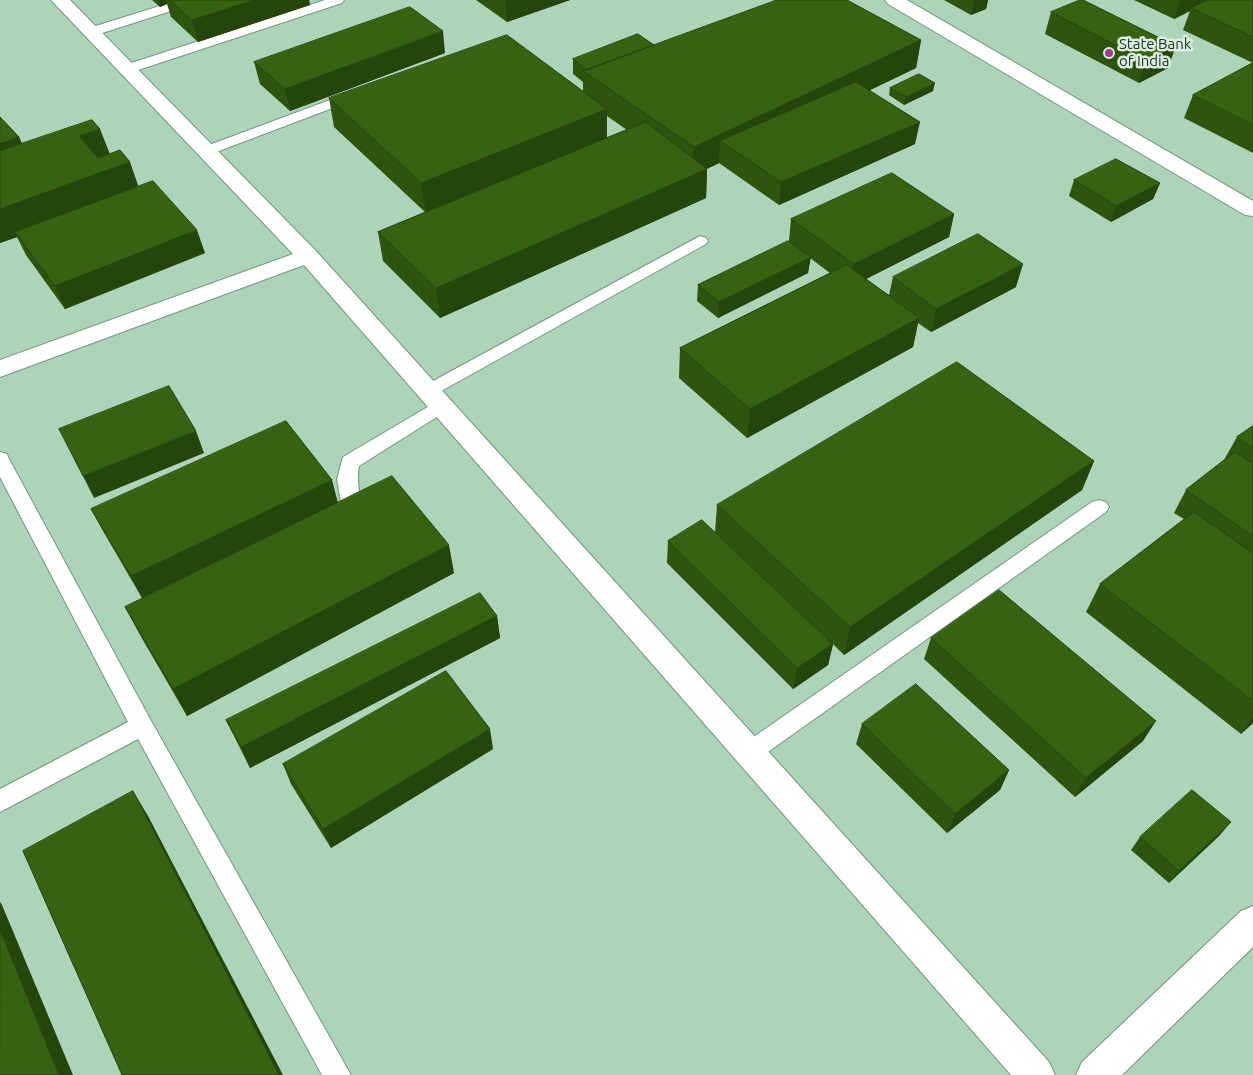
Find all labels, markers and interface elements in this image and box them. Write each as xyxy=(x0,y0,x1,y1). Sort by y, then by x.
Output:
place label: State Bank of India xyxy=(1119,35,1191,70)
marker: State Bank of India xyxy=(1103,47,1115,59)

